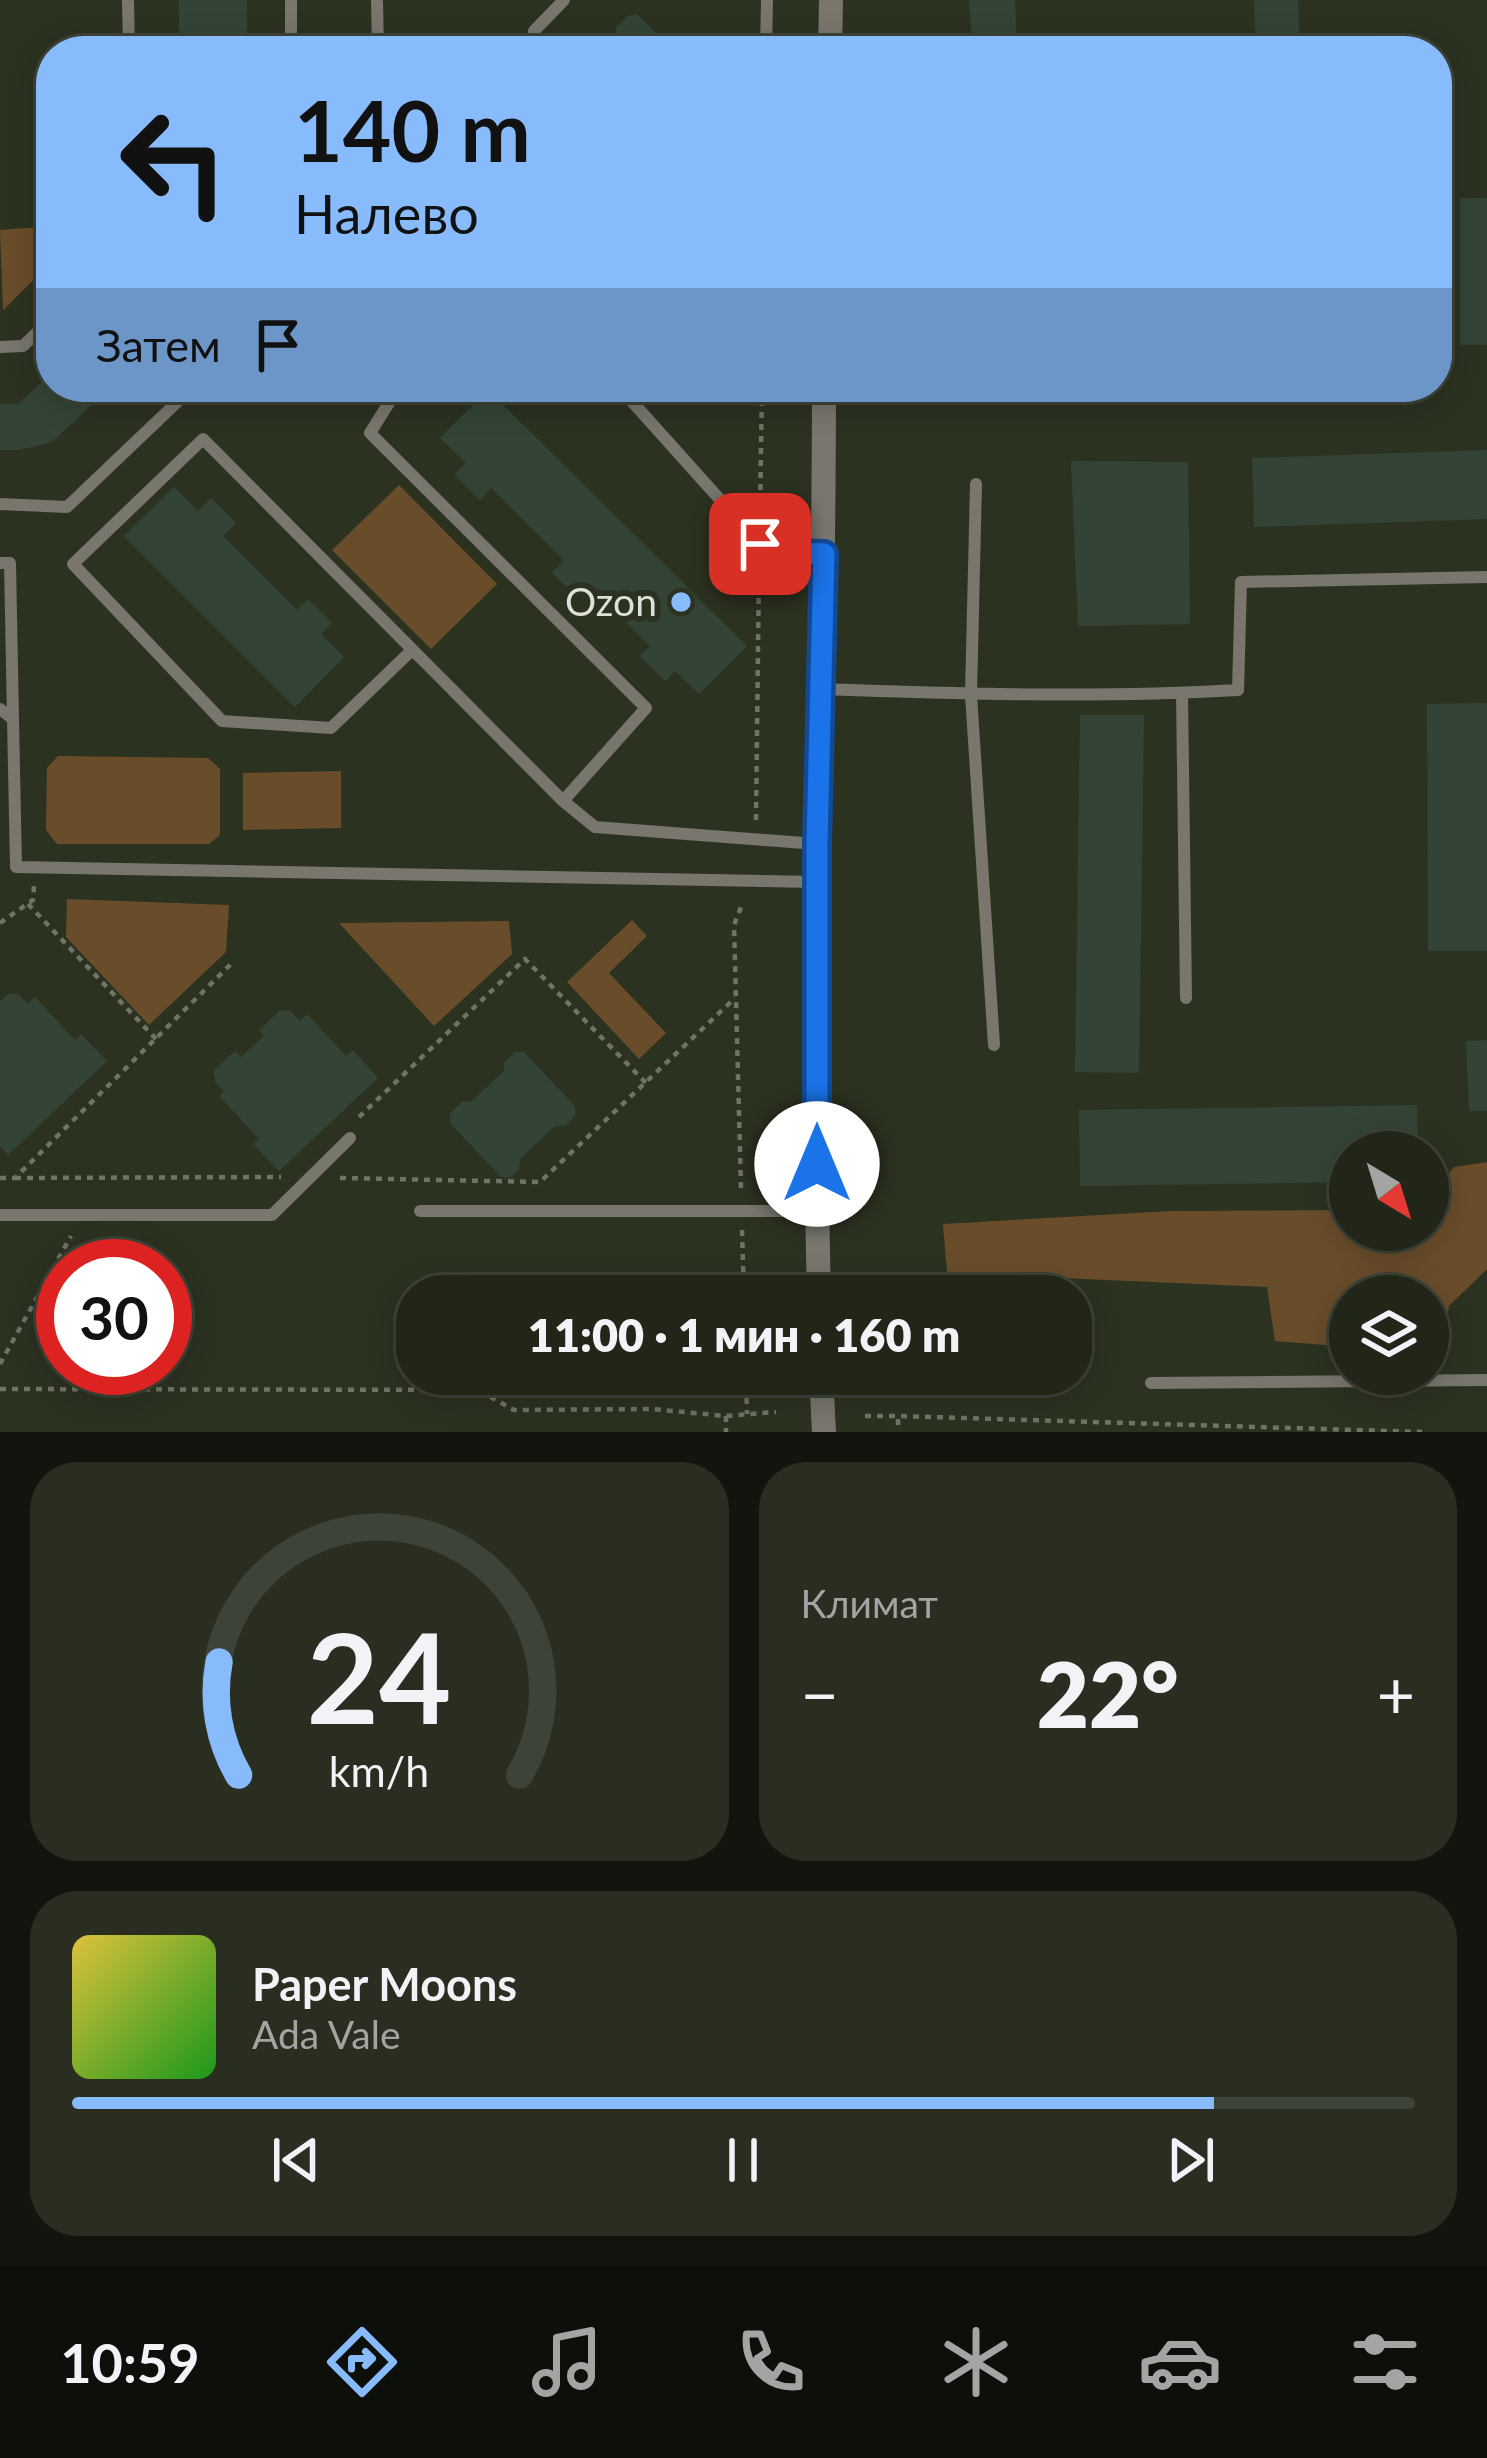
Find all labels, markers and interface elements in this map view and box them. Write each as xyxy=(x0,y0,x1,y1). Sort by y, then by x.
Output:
text: 140 m xyxy=(294,79,531,180)
icon: left xyxy=(96,84,252,240)
text: Налево xyxy=(294,181,479,246)
icon: arrive xyxy=(245,312,311,378)
text: Затем xyxy=(96,318,221,372)
pin xyxy=(709,493,811,595)
icon: arrive xyxy=(727,511,793,577)
place label: Ozon xyxy=(565,578,657,624)
marker: Ozon xyxy=(668,589,694,615)
position arrow xyxy=(754,1101,880,1227)
north arrow xyxy=(1329,1131,1449,1251)
map controls xyxy=(1329,1131,1449,1395)
speed limit sign: 30 xyxy=(36,1239,192,1395)
button: layers xyxy=(1329,1275,1449,1395)
text: 11:00 · 1 мин · 160 m xyxy=(528,1308,960,1362)
text: Климат xyxy=(801,1580,938,1626)
text: 24 xyxy=(307,1601,452,1751)
text: 22° xyxy=(1037,1639,1179,1747)
text: − xyxy=(801,1654,839,1733)
text: + xyxy=(1377,1654,1415,1733)
text: km/h xyxy=(329,1744,429,1795)
text: Paper Moons xyxy=(252,1957,517,2011)
text: Ada Vale xyxy=(252,2011,401,2057)
icon: previous xyxy=(263,2127,329,2193)
icon: pause xyxy=(710,2127,776,2193)
icon: next xyxy=(1158,2127,1224,2193)
icon: directions xyxy=(320,2320,404,2404)
icon: music xyxy=(525,2320,609,2404)
icon: phone xyxy=(729,2320,813,2404)
icon: climate xyxy=(934,2320,1018,2404)
icon: car xyxy=(1138,2320,1222,2404)
icon: filters xyxy=(1343,2320,1427,2404)
text: 10:59 xyxy=(60,2330,199,2395)

